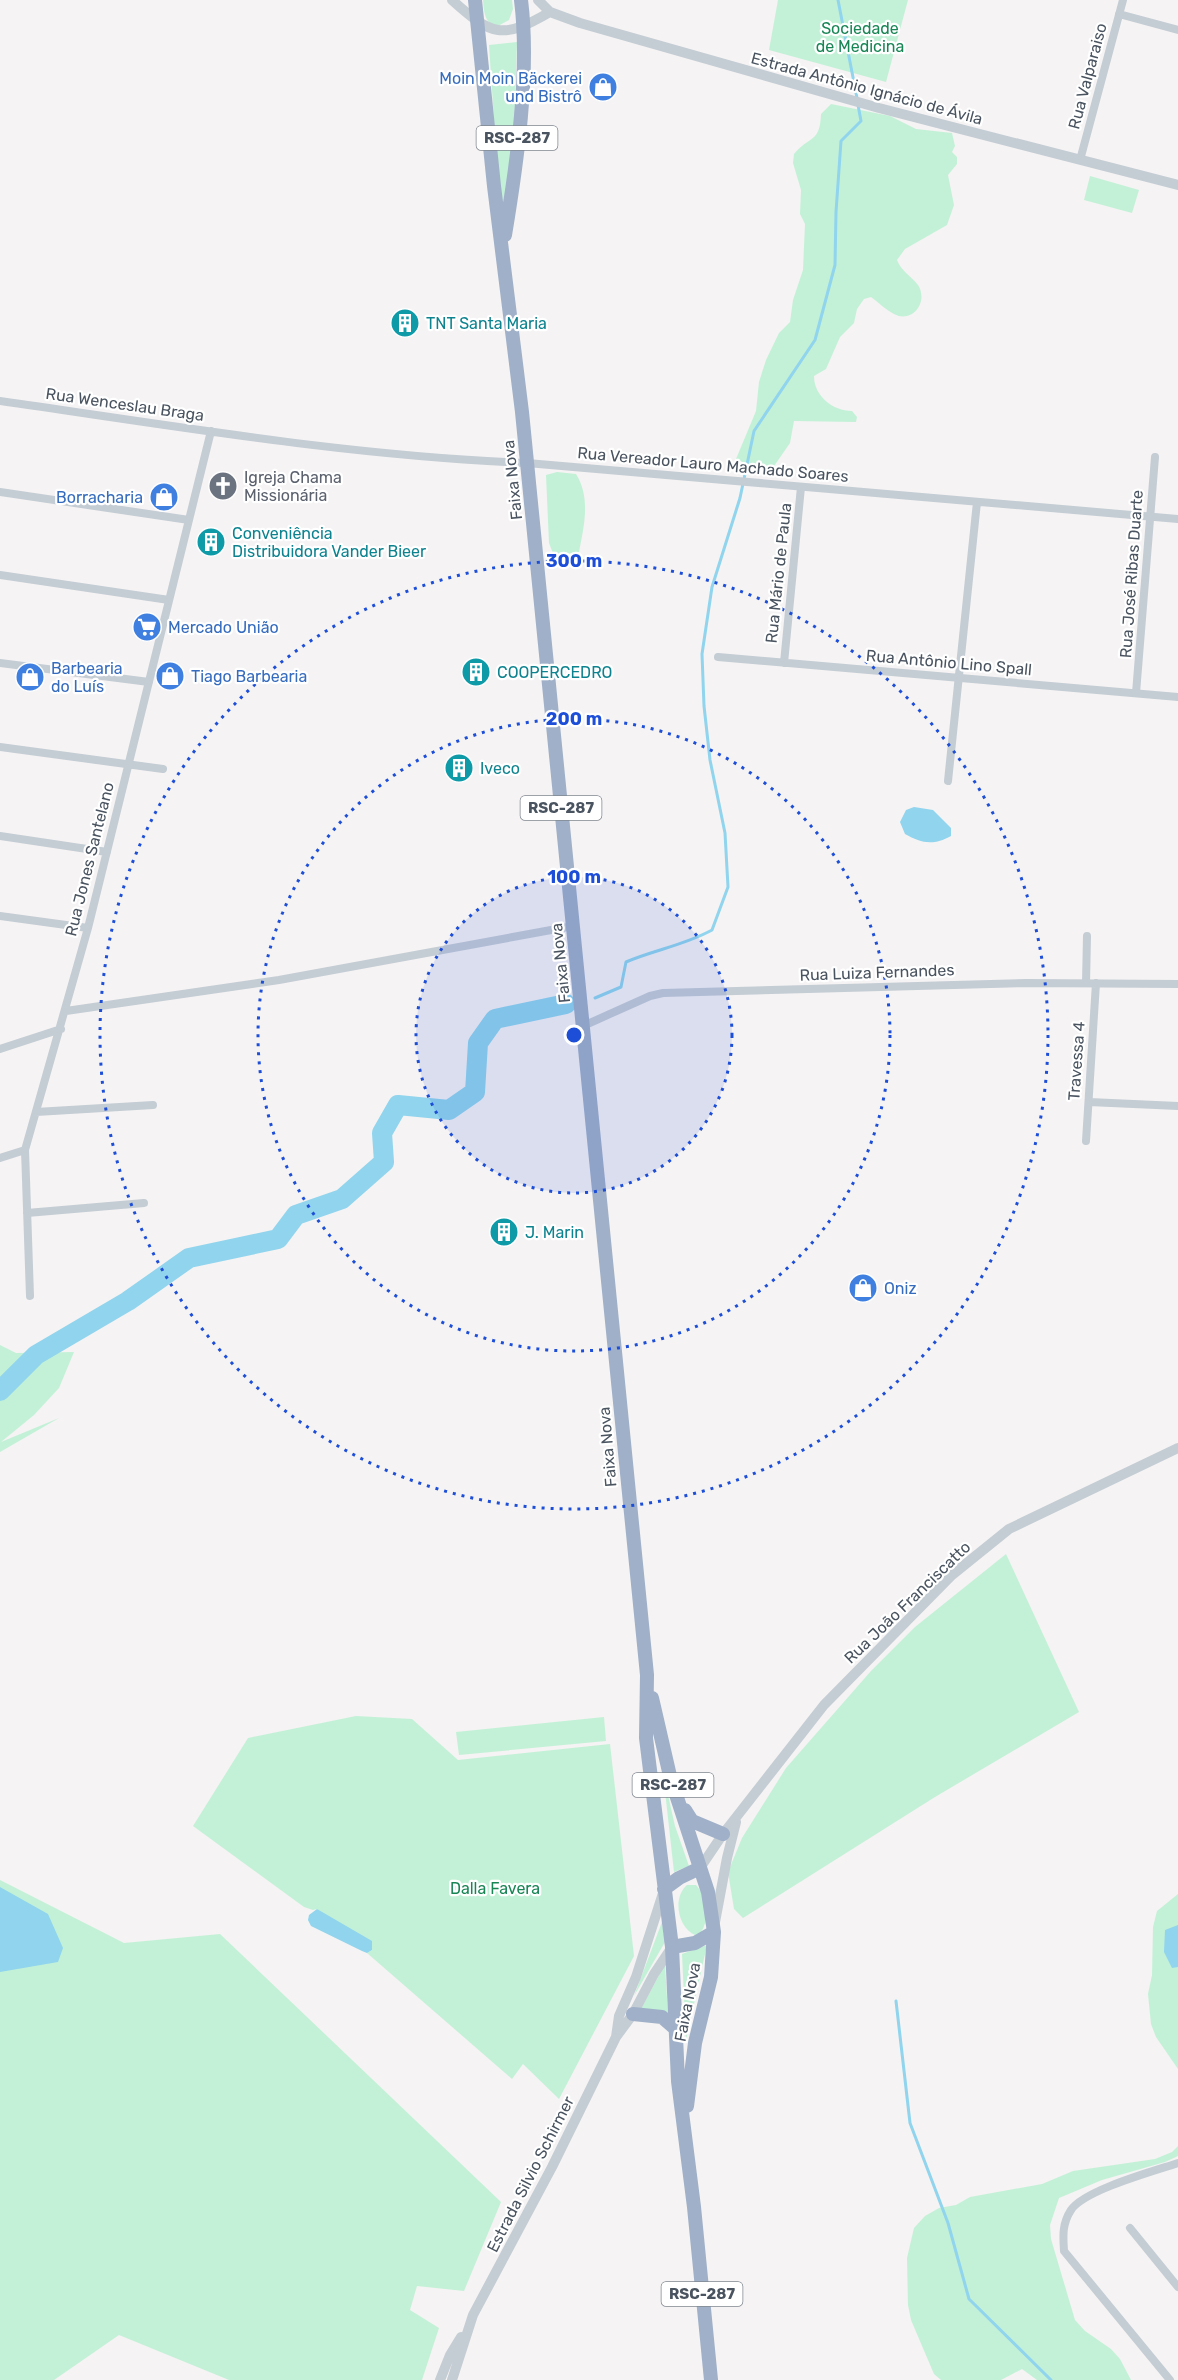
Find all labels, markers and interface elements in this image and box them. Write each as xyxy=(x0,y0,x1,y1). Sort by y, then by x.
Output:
park label: Sociedade de Medicina xyxy=(816,19,904,56)
street label: Rua Valparaiso xyxy=(1064,21,1111,131)
street label: Estrada Antônio Ignácio de Ávila xyxy=(749,48,985,129)
place label: Moin Moin Bäckerei und Bistrô xyxy=(439,69,582,106)
shop icon: Moin Moin Bäckerei und Bistrô xyxy=(587,71,619,103)
road number: RSC-287 xyxy=(476,126,558,150)
building icon: TNT Santa Maria xyxy=(389,307,421,339)
place label: TNT Santa Maria xyxy=(426,314,547,333)
street label: Rua Wenceslau Braga xyxy=(44,384,205,425)
street label: Faixa Nova xyxy=(499,439,526,521)
street label: Rua Vereador Lauro Machado Soares xyxy=(577,443,849,486)
place label: Igreja Chama Missionária xyxy=(244,468,342,505)
church icon: Igreja Chama Missionária xyxy=(207,470,239,502)
shop icon: Borracharia xyxy=(148,481,180,513)
place label: Borracharia xyxy=(56,488,143,507)
street label: Rua José Ribas Duarte xyxy=(1116,489,1147,659)
street label: Rua Mário de Paula xyxy=(762,502,795,644)
place label: Conveniência Distribuidora Vander Bieer xyxy=(232,524,426,561)
building icon: Conveniência Distribuidora Vander Bieer xyxy=(195,526,227,558)
text: 300 m xyxy=(546,550,602,572)
supermarket icon: Mercado União xyxy=(131,611,163,643)
place label: Mercado União xyxy=(168,618,279,637)
street label: Rua Antônio Lino Spall xyxy=(865,646,1033,679)
building icon: COOPERCEDRO xyxy=(460,656,492,688)
place label: Barbearia do Luís xyxy=(51,659,123,696)
shop icon: Tiago Barbearia xyxy=(154,660,186,692)
shop icon: Barbearia do Luís xyxy=(14,661,46,693)
place label: COOPERCEDRO xyxy=(497,663,612,682)
place label: Tiago Barbearia xyxy=(191,667,307,686)
text: 200 m xyxy=(546,708,602,730)
building icon: Iveco xyxy=(443,752,475,784)
place label: Iveco xyxy=(480,759,520,778)
street label: Rua Jones Santelano xyxy=(61,780,118,938)
road number: RSC-287 xyxy=(520,796,602,820)
text: 100 m xyxy=(547,866,601,888)
street label: Faixa Nova xyxy=(547,922,574,1004)
street label: Rua Luiza Fernandes xyxy=(799,960,955,985)
street label: Travessa 4 xyxy=(1064,1021,1089,1101)
centre of rings xyxy=(564,1025,584,1045)
building icon: J. Marin xyxy=(488,1216,520,1248)
place label: J. Marin xyxy=(525,1223,584,1242)
shop icon: Oniz xyxy=(847,1272,879,1304)
place label: Oniz xyxy=(884,1279,917,1298)
street label: Faixa Nova xyxy=(595,1406,620,1488)
street label: Rua João Franciscatto xyxy=(840,1537,974,1668)
road number: RSC-287 xyxy=(632,1773,714,1797)
park label: Dalla Favera xyxy=(450,1879,540,1898)
street label: Faixa Nova xyxy=(671,1961,704,2043)
street label: Estrada Silvio Schirmer xyxy=(483,2093,578,2255)
road number: RSC-287 xyxy=(662,2282,742,2306)

